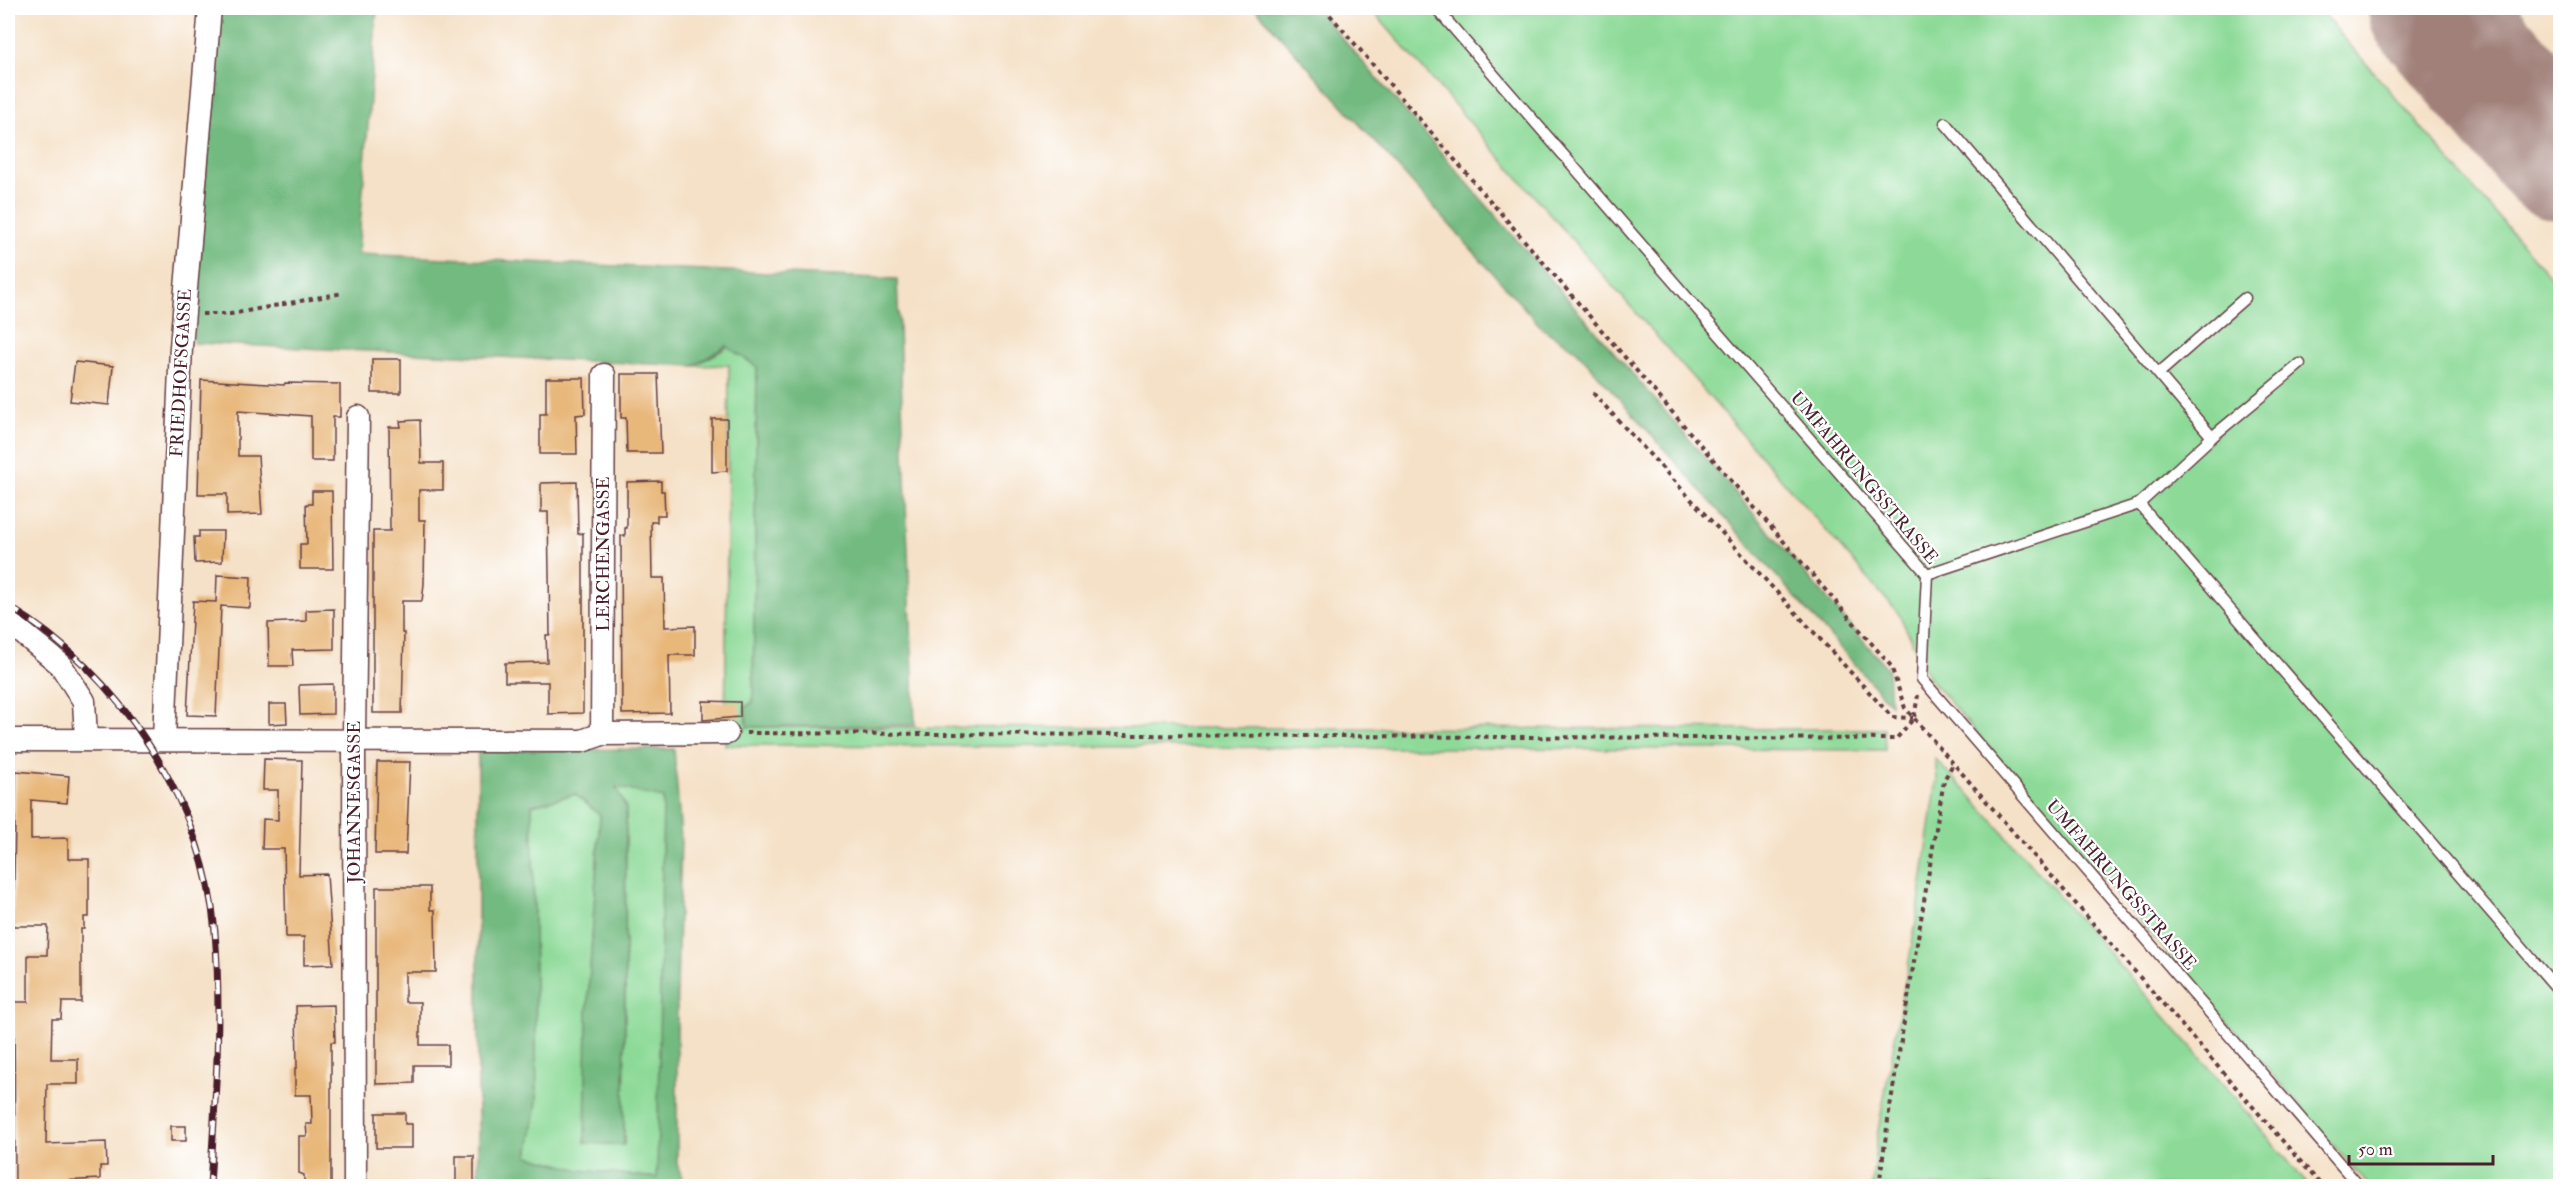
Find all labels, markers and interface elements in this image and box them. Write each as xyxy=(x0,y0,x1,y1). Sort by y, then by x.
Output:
street label: FRIEDHOFSGASSE xyxy=(165,288,197,458)
street label: UMFAHRUNGSSTRASSE xyxy=(1785,387,1943,569)
street label: LERCHENGASSE xyxy=(592,477,615,631)
street label: JOHANNESGASSE xyxy=(343,721,366,884)
street label: UMFAHRUNGSSTRASSE xyxy=(2041,795,2201,975)
scale bar xyxy=(2349,1128,2493,1166)
text: 50 m xyxy=(2358,1138,2393,1161)

